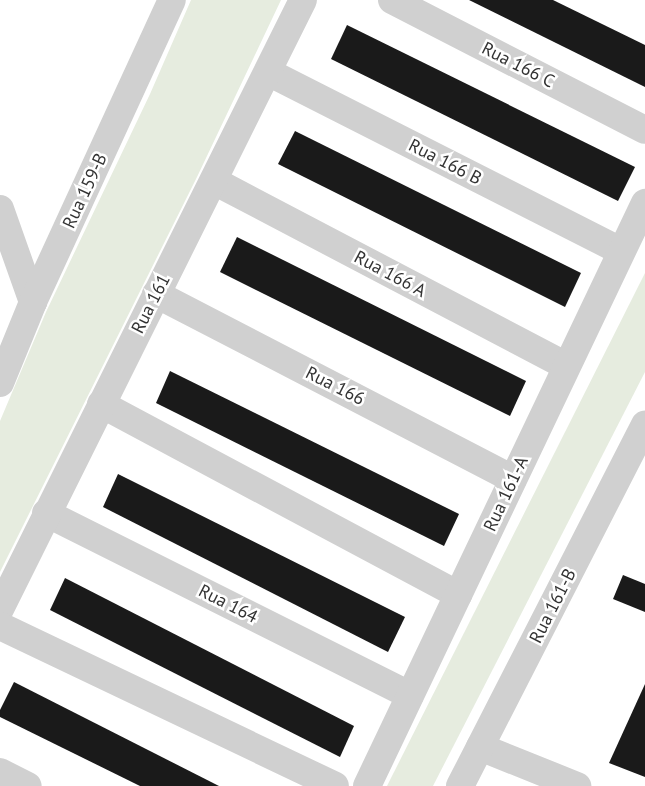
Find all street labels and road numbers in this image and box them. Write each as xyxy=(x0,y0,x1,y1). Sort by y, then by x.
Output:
street label: Rua 166 C xyxy=(478,38,558,92)
street label: Rua 166 B xyxy=(405,135,485,189)
street label: Rua 159-B xyxy=(58,150,112,232)
street label: Rua 166 A xyxy=(350,246,430,302)
street label: Rua 161 xyxy=(127,271,175,337)
street label: Rua 166 xyxy=(302,362,368,410)
street label: Rua 161-A xyxy=(479,453,533,535)
street label: Rua 161-B xyxy=(525,565,581,647)
street label: Rua 164 xyxy=(195,580,261,628)

